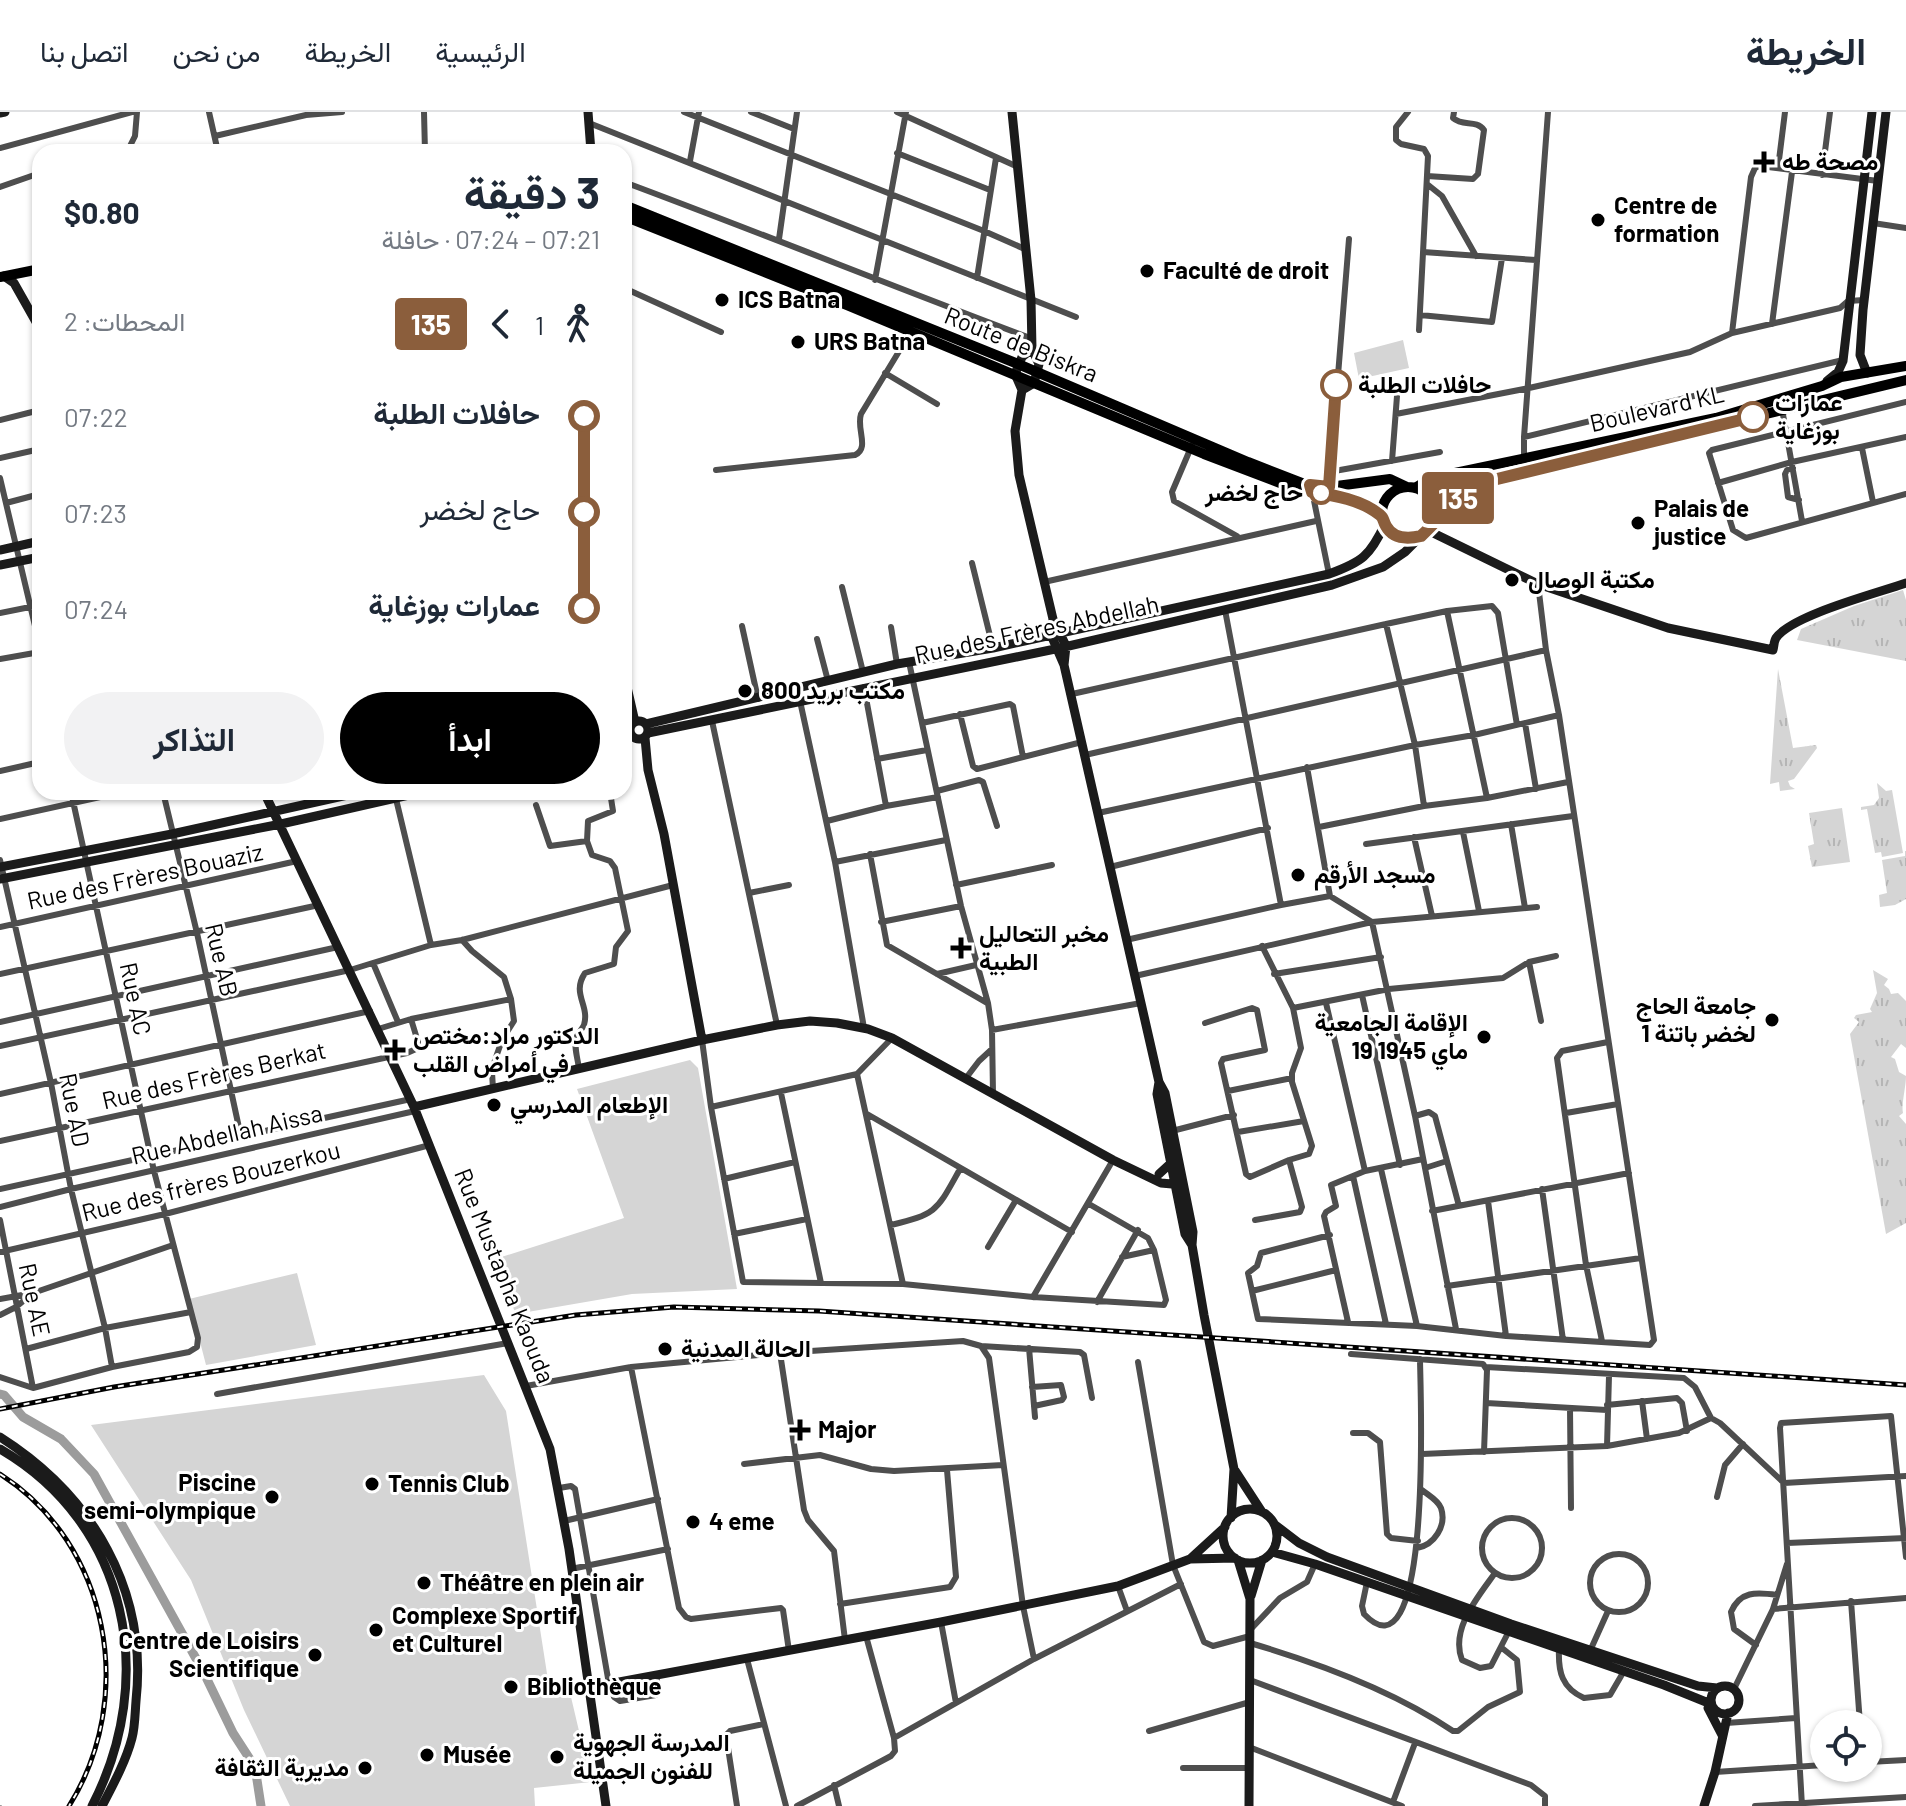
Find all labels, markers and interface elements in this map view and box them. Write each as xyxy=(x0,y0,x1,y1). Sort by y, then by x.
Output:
text: الخريطة xyxy=(1746,27,1866,73)
text: اتصل بنا xyxy=(40,34,129,68)
text: من نحن xyxy=(173,34,261,68)
text: الخريطة xyxy=(305,34,391,68)
text: الرئيسية xyxy=(435,34,526,68)
place label: مصحة طه xyxy=(1782,146,1878,175)
marker: مصحة طه xyxy=(1753,151,1775,173)
text: 3 دقيقة xyxy=(464,165,600,218)
place label: Centre de formation xyxy=(1614,190,1719,247)
text: $0.80 xyxy=(64,194,140,230)
marker: Centre de formation xyxy=(1589,211,1607,229)
text: 07:21 – 07:24 · حافلة xyxy=(382,223,600,254)
place label: Faculté de droit xyxy=(1163,255,1329,284)
marker: Faculté de droit xyxy=(1138,262,1156,280)
place label: ICS Batna xyxy=(738,284,840,313)
marker: ICS Batna xyxy=(713,291,731,309)
street label: Route de Biskra xyxy=(941,300,1103,388)
icon: back xyxy=(479,302,523,346)
icon: walk xyxy=(556,302,600,346)
text: المحطات: 2 xyxy=(64,305,185,336)
text: 135 xyxy=(411,307,451,341)
text: 1 xyxy=(535,309,544,340)
place label: URS Batna xyxy=(814,326,925,355)
marker: URS Batna xyxy=(789,333,807,351)
place label: حافلات الطلبة xyxy=(1358,369,1491,399)
marker: حافلات الطلبة xyxy=(1321,370,1351,400)
street label: Boulevard KL xyxy=(1587,378,1727,437)
place label: عمارات بوزغاية xyxy=(1775,387,1843,446)
text: حافلات الطلبة xyxy=(373,394,540,430)
text: 07:22 xyxy=(64,401,128,432)
marker: عمارات بوزغاية xyxy=(1738,402,1768,432)
line badge: 135 xyxy=(1412,472,1504,524)
place label: حاج لخضر xyxy=(1204,477,1303,509)
text: 135 xyxy=(1438,481,1478,515)
marker: حاج لخضر xyxy=(1310,482,1332,504)
text: حاج لخضر xyxy=(420,490,540,526)
place label: Palais de justice xyxy=(1652,493,1749,550)
text: 07:23 xyxy=(64,497,127,528)
marker: Palais de justice xyxy=(1629,514,1647,532)
place label: مكتبة الوصال xyxy=(1528,564,1655,595)
marker: مكتبة الوصال xyxy=(1503,571,1521,589)
text: عمارات بوزغاية xyxy=(368,586,540,622)
street label: Rue des Frères Abdellah xyxy=(912,588,1162,669)
text: 07:24 xyxy=(64,593,128,624)
place label: مكتب بريد 800 xyxy=(761,675,905,706)
marker: مكتب بريد 800 xyxy=(736,682,754,700)
button: التذاكر xyxy=(64,692,324,784)
button: ابدأ xyxy=(340,692,600,784)
street label: Rue des Frères Bouaziz xyxy=(24,836,265,915)
place label: مسجد الأرقم xyxy=(1314,859,1436,891)
marker: مسجد الأرقم xyxy=(1289,866,1307,884)
place label: مخبر التحاليل الطبية xyxy=(979,918,1109,976)
street label: Rue AB xyxy=(200,920,245,999)
marker: مخبر التحاليل الطبية xyxy=(950,937,972,959)
street label: Rue AC xyxy=(115,959,158,1038)
place label: جامعة الحاج لخضر باتنة 1 xyxy=(1636,990,1756,1049)
place label: الإقامة الجامعية 19 ماي 1945 xyxy=(1315,1007,1468,1071)
marker: جامعة الحاج لخضر باتنة 1 xyxy=(1763,1011,1781,1029)
place label: الدكتور مراد:مختص في أمراض القلب xyxy=(413,1020,600,1084)
marker: الإقامة الجامعية 19 ماي 1945 xyxy=(1475,1028,1493,1046)
street label: Rue des Frères Berkat xyxy=(99,1035,328,1114)
marker: الدكتور مراد:مختص في أمراض القلب xyxy=(384,1039,406,1061)
street label: Rue AD xyxy=(54,1070,97,1149)
place label: الإطعام المدرسي xyxy=(510,1089,668,1125)
marker: الإطعام المدرسي xyxy=(485,1096,503,1114)
street label: Rue Abdellah Aissa xyxy=(128,1097,325,1170)
street label: Rue des frères Bouzerkou xyxy=(78,1134,343,1227)
street label: Rue Mustapha Kaouda xyxy=(449,1164,562,1387)
street label: Rue AE xyxy=(14,1260,57,1339)
place label: الحالة المدنية xyxy=(681,1333,811,1363)
marker: الحالة المدنية xyxy=(656,1340,674,1358)
place label: Major xyxy=(818,1414,877,1443)
marker: Major xyxy=(789,1419,811,1441)
place label: Piscine semi-olympique xyxy=(84,1467,256,1524)
place label: Tennis Club xyxy=(388,1468,509,1497)
marker: Tennis Club xyxy=(363,1475,381,1493)
marker: Piscine semi-olympique xyxy=(263,1488,281,1506)
place label: 4 eme xyxy=(709,1506,775,1535)
marker: 4 eme xyxy=(684,1513,702,1531)
place label: Théâtre en plein air xyxy=(440,1567,644,1596)
marker: Théâtre en plein air xyxy=(415,1574,433,1592)
place label: Complexe Sportif et Culturel xyxy=(392,1600,577,1657)
marker: Complexe Sportif et Culturel xyxy=(367,1621,385,1639)
place label: Centre de Loisirs Scientifique xyxy=(118,1625,299,1682)
marker: Centre de Loisirs Scientifique xyxy=(306,1646,324,1664)
place label: Bibliothèque xyxy=(527,1671,662,1700)
marker: Bibliothèque xyxy=(502,1678,520,1696)
map controls xyxy=(1810,1710,1882,1782)
button: locate xyxy=(1810,1710,1882,1782)
place label: المدرسة الجهوية للفنون الجميلة xyxy=(573,1727,730,1786)
place label: Musée xyxy=(443,1739,511,1768)
marker: Musée xyxy=(418,1746,436,1764)
marker: المدرسة الجهوية للفنون الجميلة xyxy=(548,1748,566,1766)
place label: مديرية الثقافة xyxy=(215,1752,349,1783)
marker: مديرية الثقافة xyxy=(356,1759,374,1777)

